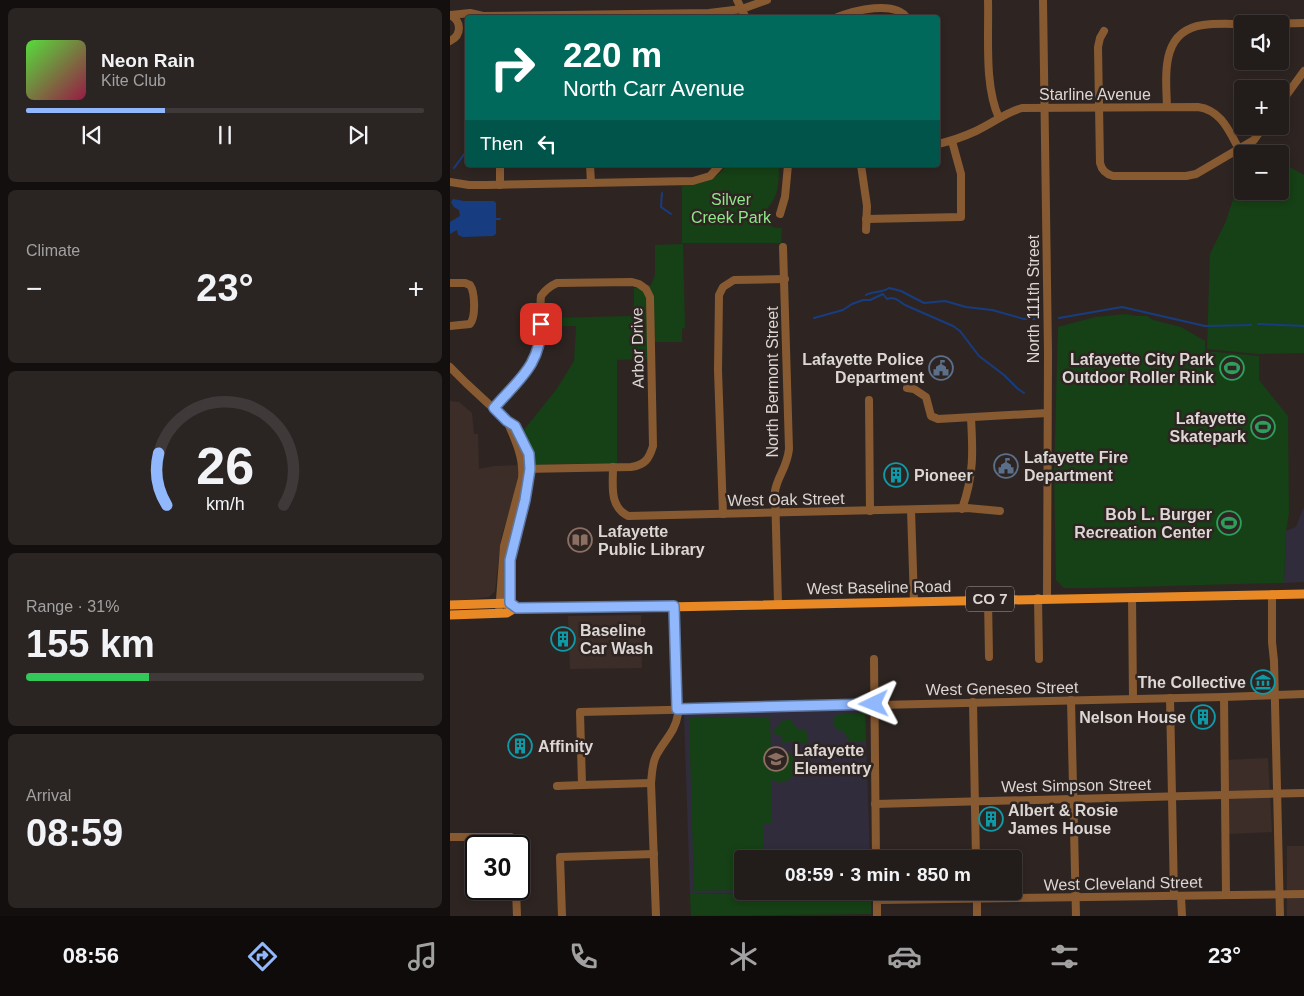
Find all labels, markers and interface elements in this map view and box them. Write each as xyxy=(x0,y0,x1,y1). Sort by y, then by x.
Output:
map controls xyxy=(1234,15,1289,200)
button: sound xyxy=(1234,15,1289,70)
icon: right xyxy=(480,35,545,100)
text: 220 m xyxy=(563,35,662,74)
text: Neon Rain xyxy=(101,50,195,71)
text: Kite Club xyxy=(101,72,166,89)
text: North Carr Avenue xyxy=(563,76,745,101)
button: + xyxy=(1234,80,1289,135)
street label: Starline Avenue xyxy=(1039,86,1151,103)
icon: previous xyxy=(78,121,106,149)
icon: pause xyxy=(211,121,239,149)
icon: next xyxy=(344,121,372,149)
icon: left xyxy=(533,130,561,158)
text: Then xyxy=(480,133,523,154)
button: − xyxy=(1234,145,1289,200)
park label: Silver Creek Park xyxy=(691,191,772,226)
street label: North 111th Street xyxy=(1025,234,1042,363)
text: Climate xyxy=(26,242,80,259)
text: 23° xyxy=(196,267,254,309)
text: − xyxy=(26,273,42,304)
text: + xyxy=(408,273,424,304)
pin xyxy=(520,303,562,345)
street label: North Bermont Street xyxy=(764,306,781,458)
street label: Arbor Drive xyxy=(628,307,647,389)
icon: arrive xyxy=(527,310,555,338)
place label: Lafayette Police Department xyxy=(802,351,925,386)
place label: Lafayette City Park Outdoor Roller Rink xyxy=(1062,351,1214,386)
public building icon: Lafayette Police Department xyxy=(928,355,954,381)
sports icon: Lafayette City Park Outdoor Roller Rink xyxy=(1219,355,1245,381)
place label: Lafayette Skatepark xyxy=(1170,410,1246,445)
sports icon: Lafayette Skatepark xyxy=(1250,414,1276,440)
text: 26 xyxy=(196,437,254,495)
place label: Lafayette Fire Department xyxy=(1024,449,1128,484)
public building icon: Lafayette Fire Department xyxy=(993,453,1019,479)
building icon: Pioneer xyxy=(883,462,909,488)
place label: Pioneer xyxy=(914,467,973,484)
street label: West Oak Street xyxy=(727,490,845,509)
text: km/h xyxy=(206,494,244,514)
place label: Bob L. Burger Recreation Center xyxy=(1074,506,1212,541)
sports icon: Bob L. Burger Recreation Center xyxy=(1216,510,1242,536)
place label: Lafayette Public Library xyxy=(598,523,705,558)
library icon: Lafayette Public Library xyxy=(567,527,593,553)
street label: West Baseline Road xyxy=(807,578,951,597)
road number: CO 7 xyxy=(966,586,1014,612)
text: Range · 31% xyxy=(26,598,119,615)
place label: Baseline Car Wash xyxy=(580,622,653,657)
text: 155 km xyxy=(26,623,155,665)
building icon: Baseline Car Wash xyxy=(550,626,576,652)
museum icon: The Collective xyxy=(1250,669,1276,695)
place label: The Collective xyxy=(1138,674,1246,691)
position arrow xyxy=(847,677,899,729)
street label: West Geneseo Street xyxy=(926,679,1079,698)
building icon: Nelson House xyxy=(1190,704,1216,730)
place label: Nelson House xyxy=(1079,709,1186,726)
building icon: Affinity xyxy=(507,733,533,759)
place label: Affinity xyxy=(538,738,593,755)
place label: Lafayette Elementry xyxy=(794,742,871,777)
school or university icon: Lafayette Elementry xyxy=(763,746,789,772)
street label: West Simpson Street xyxy=(1001,776,1152,795)
text: Arrival xyxy=(26,787,71,804)
place label: Albert & Rosie James House xyxy=(1008,802,1118,837)
building icon: Albert & Rosie James House xyxy=(978,806,1004,832)
text: 08:59 xyxy=(26,812,123,854)
speed limit sign: 30 xyxy=(465,835,530,900)
text: 08:59 · 3 min · 850 m xyxy=(785,864,971,885)
street label: West Cleveland Street xyxy=(1043,874,1203,893)
icon: directions xyxy=(245,939,280,974)
icon: music xyxy=(405,939,440,974)
icon: phone xyxy=(566,939,601,974)
icon: climate xyxy=(726,939,761,974)
icon: car xyxy=(887,939,922,974)
icon: filters xyxy=(1047,939,1082,974)
text: 08:56 xyxy=(63,943,119,968)
text: 23° xyxy=(1208,943,1241,968)

